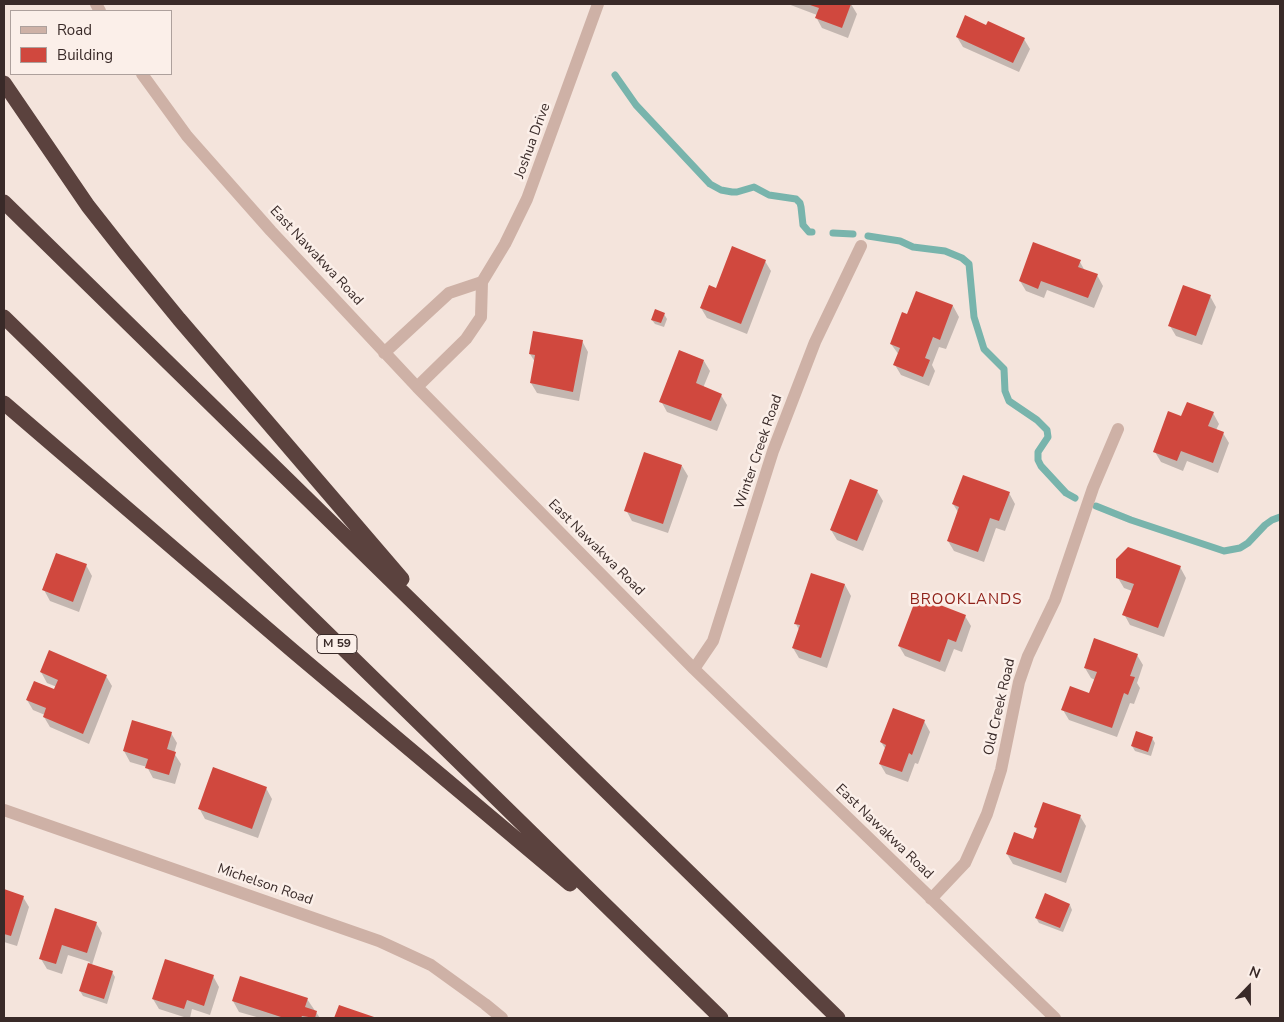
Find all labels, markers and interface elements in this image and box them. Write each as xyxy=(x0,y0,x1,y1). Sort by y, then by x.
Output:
legend xyxy=(10,10,172,75)
text: Road xyxy=(57,20,92,40)
text: Building xyxy=(57,45,113,65)
street label: Joshua Drive xyxy=(512,101,554,181)
street label: East Nawakwa Road xyxy=(266,203,366,309)
street label: Winter Creek Road xyxy=(732,393,786,511)
street label: East Nawakwa Road xyxy=(544,496,648,600)
district label: BROOKLANDS xyxy=(908,591,1024,609)
road number: M 59 xyxy=(317,634,357,654)
street label: Old Creek Road xyxy=(981,657,1019,757)
street label: East Nawakwa Road xyxy=(832,781,936,883)
street label: Michelson Road xyxy=(215,861,315,909)
north arrow xyxy=(1224,962,1274,1012)
text: N xyxy=(1246,962,1263,983)

